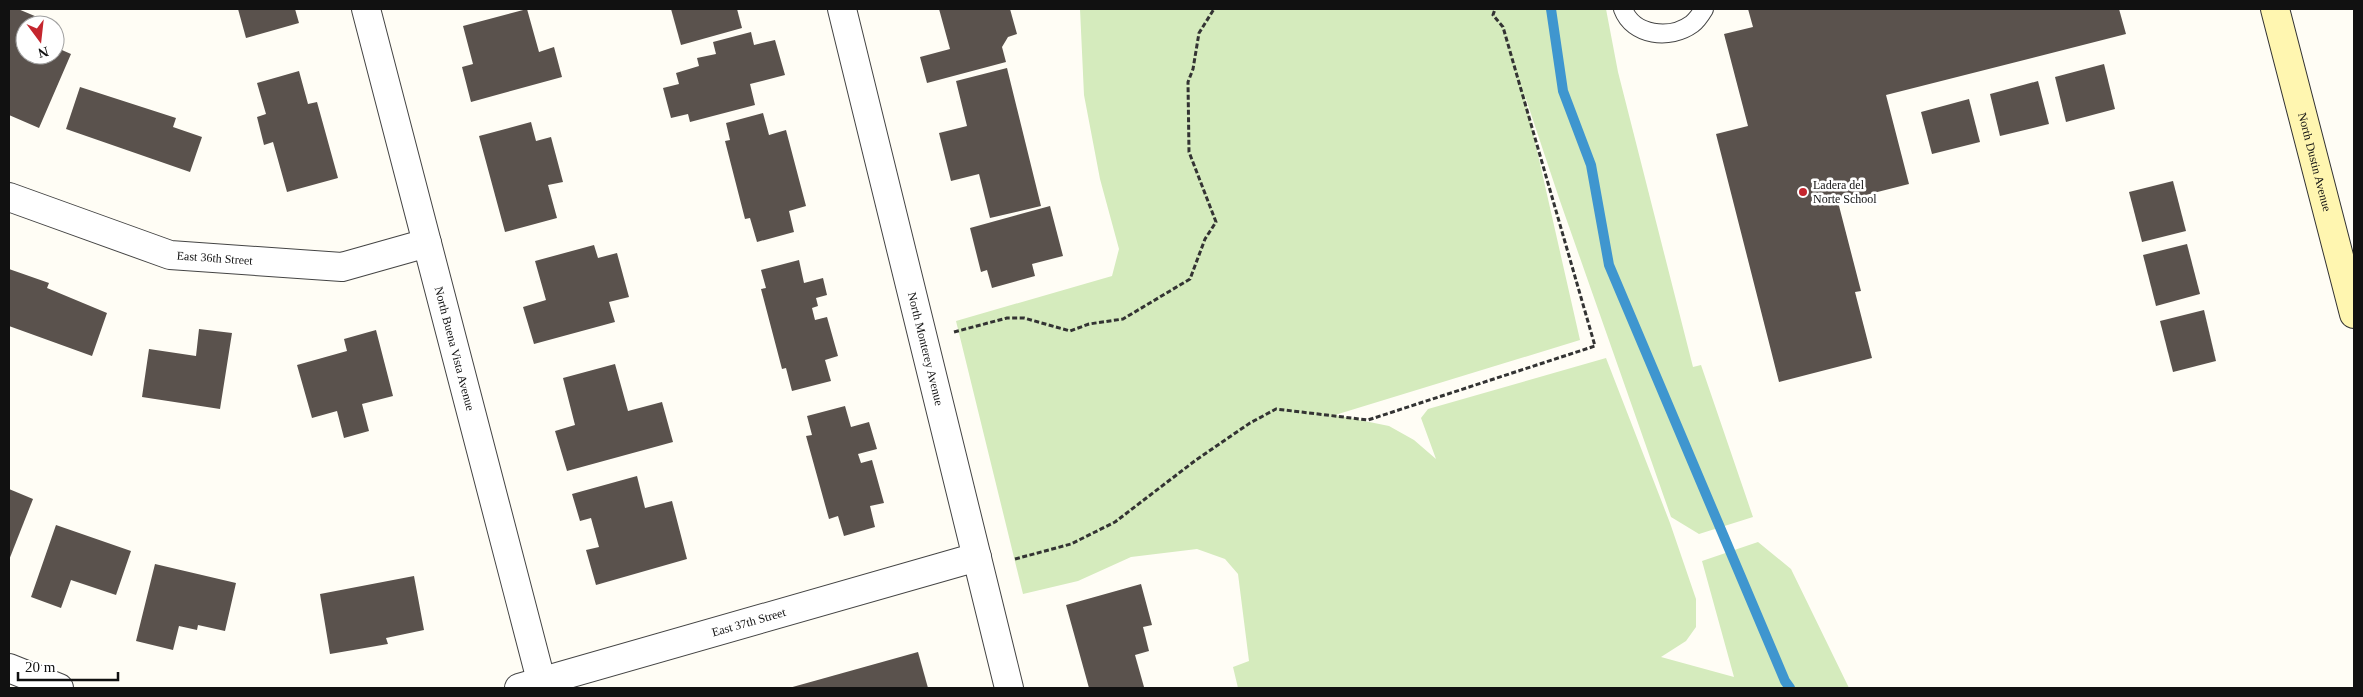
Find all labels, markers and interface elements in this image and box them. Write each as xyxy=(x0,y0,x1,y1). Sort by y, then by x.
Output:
north arrow xyxy=(15,15,65,65)
text: N xyxy=(36,44,50,61)
street label: North Dustin Avenue xyxy=(2295,111,2334,213)
place label: Ladera del Norte School xyxy=(1813,178,1877,206)
marker: Ladera del Norte School xyxy=(1797,186,1809,198)
street label: East 36th Street xyxy=(176,248,254,268)
street label: North Buena Vista Avenue xyxy=(432,285,477,412)
street label: North Monterey Avenue xyxy=(905,291,946,407)
street label: East 37th Street xyxy=(710,605,788,639)
scale bar xyxy=(18,650,118,682)
text: 20 m xyxy=(25,659,56,675)

